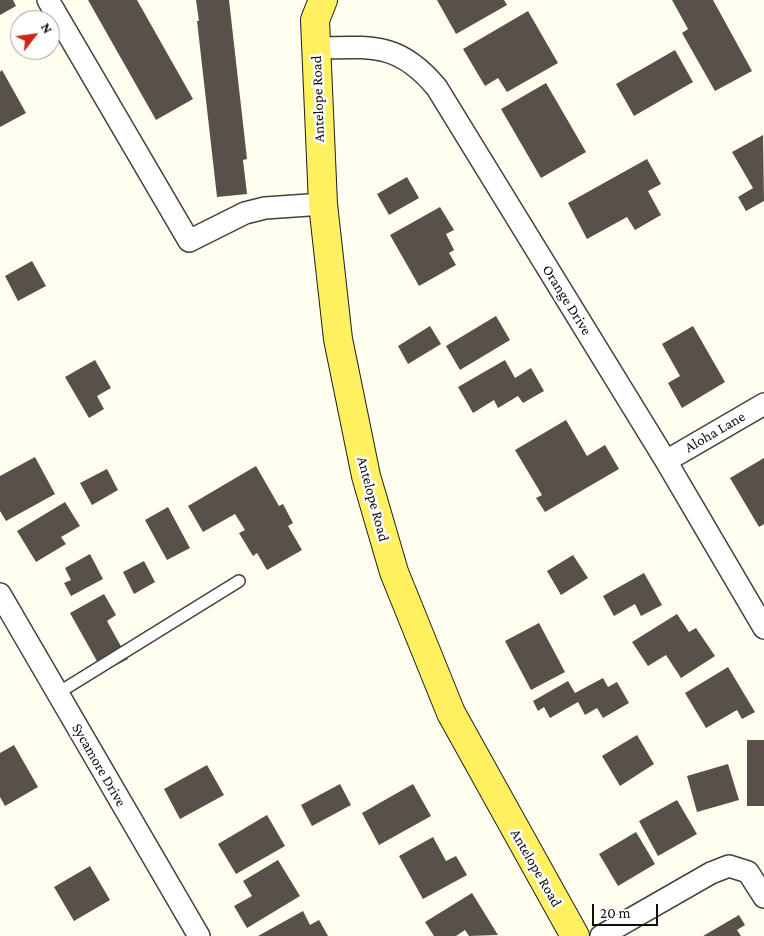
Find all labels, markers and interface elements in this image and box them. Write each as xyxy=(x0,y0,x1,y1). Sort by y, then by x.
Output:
north arrow xyxy=(10,10,60,60)
text: N xyxy=(38,20,56,36)
street label: Antelope Road xyxy=(307,55,329,143)
street label: Orange Drive xyxy=(538,262,596,338)
street label: Aloha Lane xyxy=(682,408,748,456)
street label: Antelope Road xyxy=(353,455,393,543)
street label: Sycamore Drive xyxy=(68,720,130,810)
street label: Antelope Road xyxy=(506,826,566,910)
scale bar xyxy=(594,894,660,926)
text: 20 m xyxy=(600,905,631,921)

